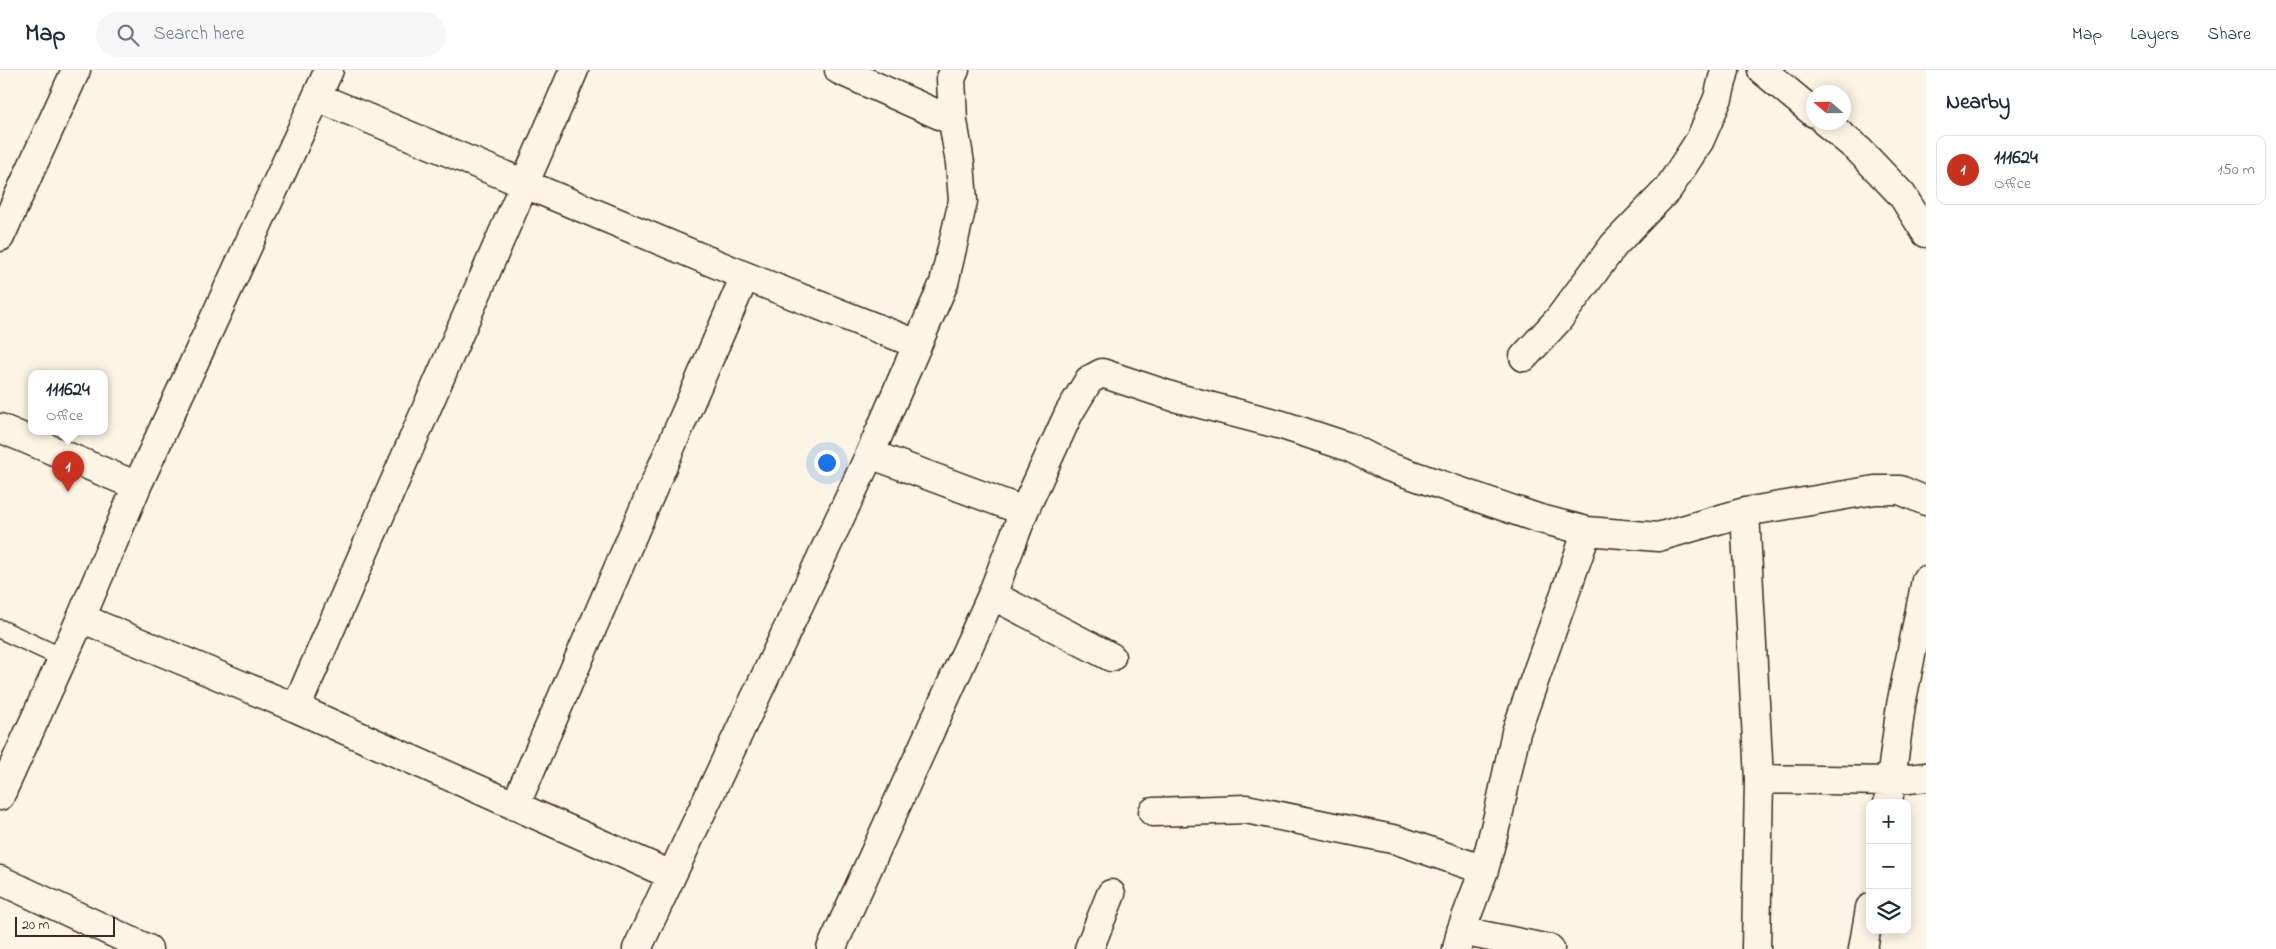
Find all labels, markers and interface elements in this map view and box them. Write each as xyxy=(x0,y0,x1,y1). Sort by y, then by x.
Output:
search box xyxy=(96,12,446,57)
text: Map xyxy=(25,17,66,52)
icon: search xyxy=(114,21,142,49)
text: Search here xyxy=(154,21,245,48)
text: Map xyxy=(2072,22,2102,48)
text: Layers xyxy=(2130,22,2180,48)
text: Share xyxy=(2208,22,2251,48)
north arrow xyxy=(1806,85,1851,130)
text: Nearby xyxy=(1946,88,2010,118)
text: 111624 xyxy=(1994,145,2038,172)
text: 1 xyxy=(1960,158,1966,182)
text: 150 m xyxy=(2217,158,2255,182)
text: Office xyxy=(1994,172,2031,196)
popup xyxy=(28,370,108,435)
text: 111624 xyxy=(46,377,90,404)
text: Office xyxy=(46,404,83,428)
your location xyxy=(814,450,840,476)
pin: 1 xyxy=(52,451,84,492)
map controls xyxy=(1866,799,1911,934)
button: + xyxy=(1866,799,1911,844)
button: − xyxy=(1866,844,1911,889)
button: layers xyxy=(1866,889,1911,934)
scale bar xyxy=(15,914,115,937)
text: 20 m xyxy=(22,915,49,936)

